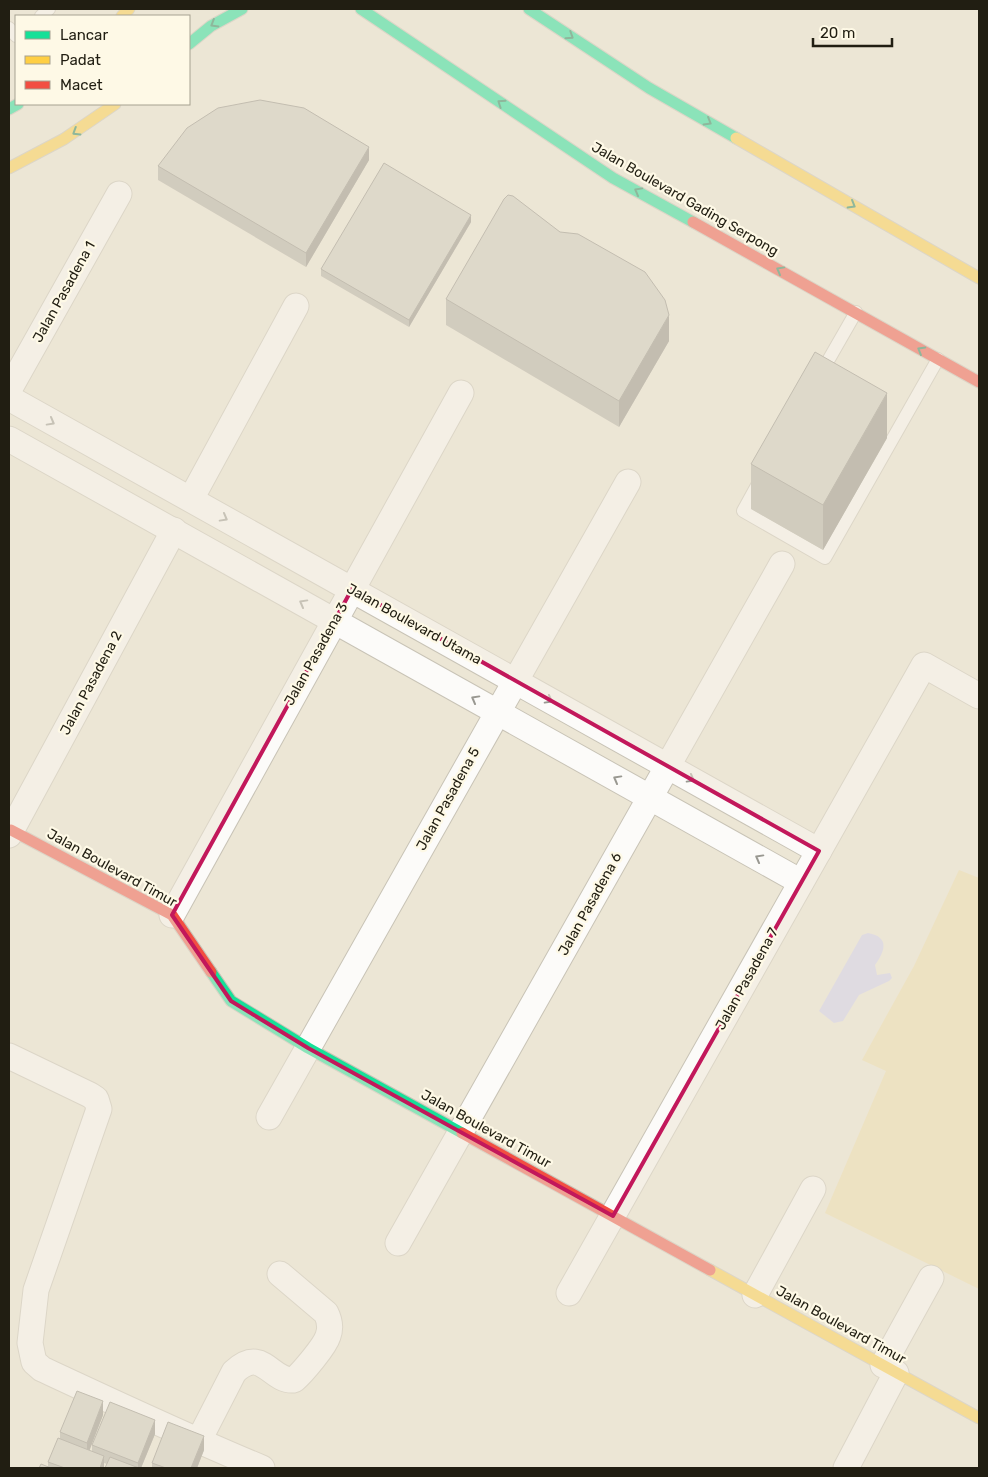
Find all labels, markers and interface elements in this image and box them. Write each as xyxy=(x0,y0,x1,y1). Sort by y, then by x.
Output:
legend xyxy=(15,15,190,105)
scale bar xyxy=(813,15,892,47)
one-way arrow xyxy=(211,18,220,28)
text: 20 m xyxy=(820,24,855,42)
text: Lancar xyxy=(60,26,108,44)
one-way arrow xyxy=(564,30,574,39)
text: Padat xyxy=(60,51,101,69)
text: Macet xyxy=(60,76,103,94)
one-way arrow xyxy=(497,100,506,110)
one-way arrow xyxy=(702,116,711,126)
one-way arrow xyxy=(72,125,81,135)
street label: Jalan Boulevard Gading Serpong xyxy=(589,138,781,260)
one-way arrow xyxy=(634,188,643,198)
one-way arrow xyxy=(846,199,855,209)
street label: Jalan Pasadena 1 xyxy=(29,239,99,345)
one-way arrow xyxy=(776,266,785,276)
one-way arrow xyxy=(918,346,927,356)
one-way arrow xyxy=(46,416,55,426)
one-way arrow xyxy=(219,512,228,522)
street label: Jalan Boulevard Utama xyxy=(344,580,484,668)
street label: Jalan Pasadena 3 xyxy=(281,599,351,709)
one-way arrow xyxy=(299,599,308,609)
street label: Jalan Pasadena 2 xyxy=(56,628,126,738)
one-way arrow xyxy=(544,693,553,703)
one-way arrow xyxy=(472,696,481,706)
street label: Jalan Pasadena 5 xyxy=(413,745,483,853)
one-way arrow xyxy=(685,773,694,783)
one-way arrow xyxy=(613,775,622,785)
street label: Jalan Boulevard Timur xyxy=(44,825,180,911)
street label: Jalan Pasadena 6 xyxy=(555,849,625,959)
one-way arrow xyxy=(755,855,764,865)
street label: Jalan Pasadena 7 xyxy=(712,925,782,1033)
street label: Jalan Boulevard Timur xyxy=(418,1086,554,1172)
street label: Jalan Boulevard Timur xyxy=(773,1282,909,1368)

